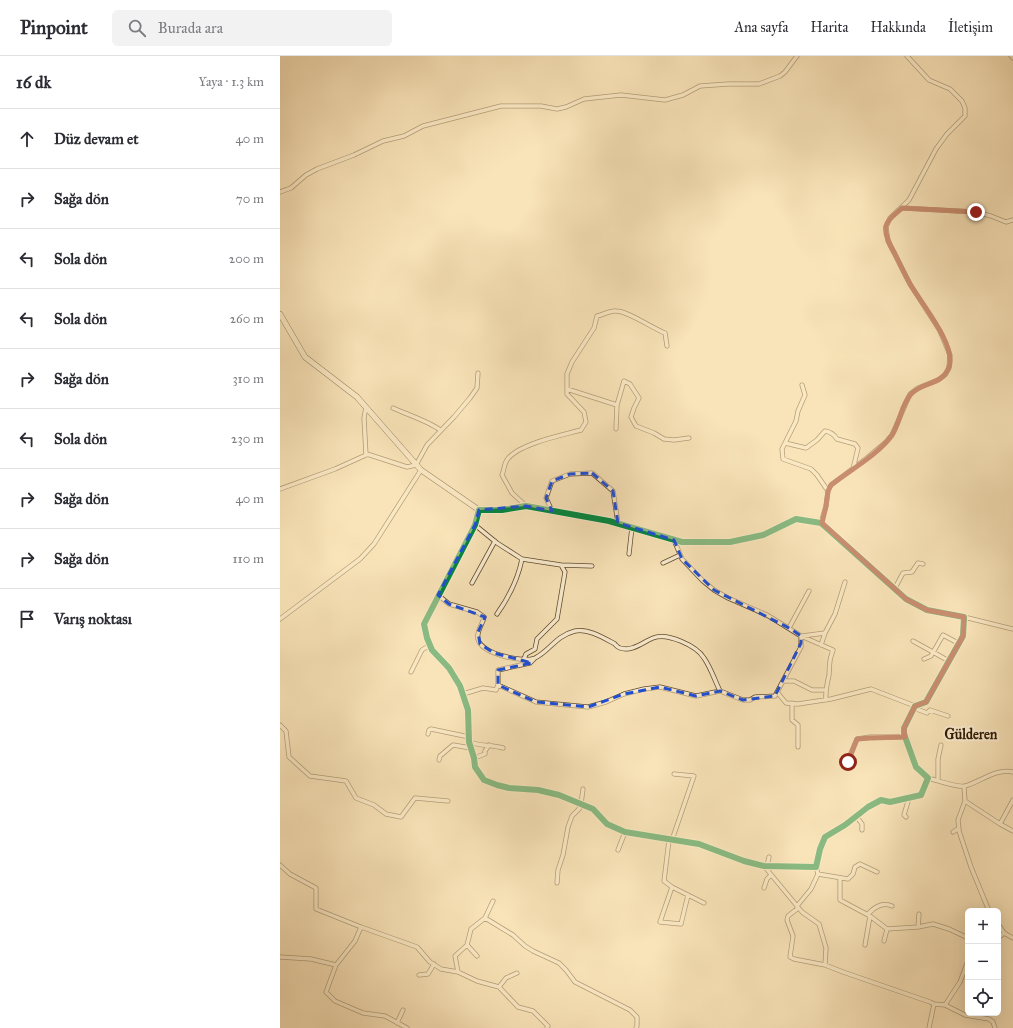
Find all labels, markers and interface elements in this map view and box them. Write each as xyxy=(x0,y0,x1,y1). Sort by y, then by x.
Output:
search box xyxy=(112,10,392,46)
text: Pinpoint xyxy=(20,16,88,39)
icon: search xyxy=(126,17,148,39)
text: Burada ara xyxy=(158,19,223,37)
text: Ana sayfa xyxy=(735,19,788,36)
text: Harita xyxy=(810,19,848,36)
text: Hakkında xyxy=(870,19,926,36)
text: İletişim xyxy=(948,19,993,36)
text: 16 dk xyxy=(16,72,51,93)
text: Yaya · 1.3 km xyxy=(198,74,264,90)
icon: ahead xyxy=(16,128,38,150)
text: Düz devam et xyxy=(54,130,139,148)
text: 40 m xyxy=(235,131,264,147)
icon: right xyxy=(16,188,38,210)
text: Sağa dön xyxy=(54,190,109,208)
text: 70 m xyxy=(236,191,264,207)
route end xyxy=(967,203,985,221)
icon: left xyxy=(16,248,38,270)
text: Sola dön xyxy=(54,250,107,268)
text: 200 m xyxy=(229,251,264,267)
icon: left xyxy=(16,308,38,330)
text: Sola dön xyxy=(54,310,107,328)
text: 260 m xyxy=(230,311,264,327)
icon: right xyxy=(16,368,38,390)
text: Sağa dön xyxy=(54,370,109,388)
text: 310 m xyxy=(232,371,264,387)
icon: left xyxy=(16,428,38,450)
text: Sola dön xyxy=(54,430,107,448)
text: 230 m xyxy=(231,431,264,447)
icon: right xyxy=(16,488,38,510)
text: Sağa dön xyxy=(54,490,109,508)
text: 40 m xyxy=(235,491,264,507)
icon: right xyxy=(16,548,38,570)
text: Sağa dön xyxy=(54,550,109,568)
text: 110 m xyxy=(232,551,264,567)
icon: arrive xyxy=(16,608,38,630)
text: Varış noktası xyxy=(54,610,132,628)
district label: Gülderen xyxy=(945,726,998,743)
route start xyxy=(839,753,857,771)
map controls xyxy=(965,908,1001,1016)
button: + xyxy=(965,908,1001,944)
button: − xyxy=(965,944,1001,980)
button: locate xyxy=(965,980,1001,1016)

